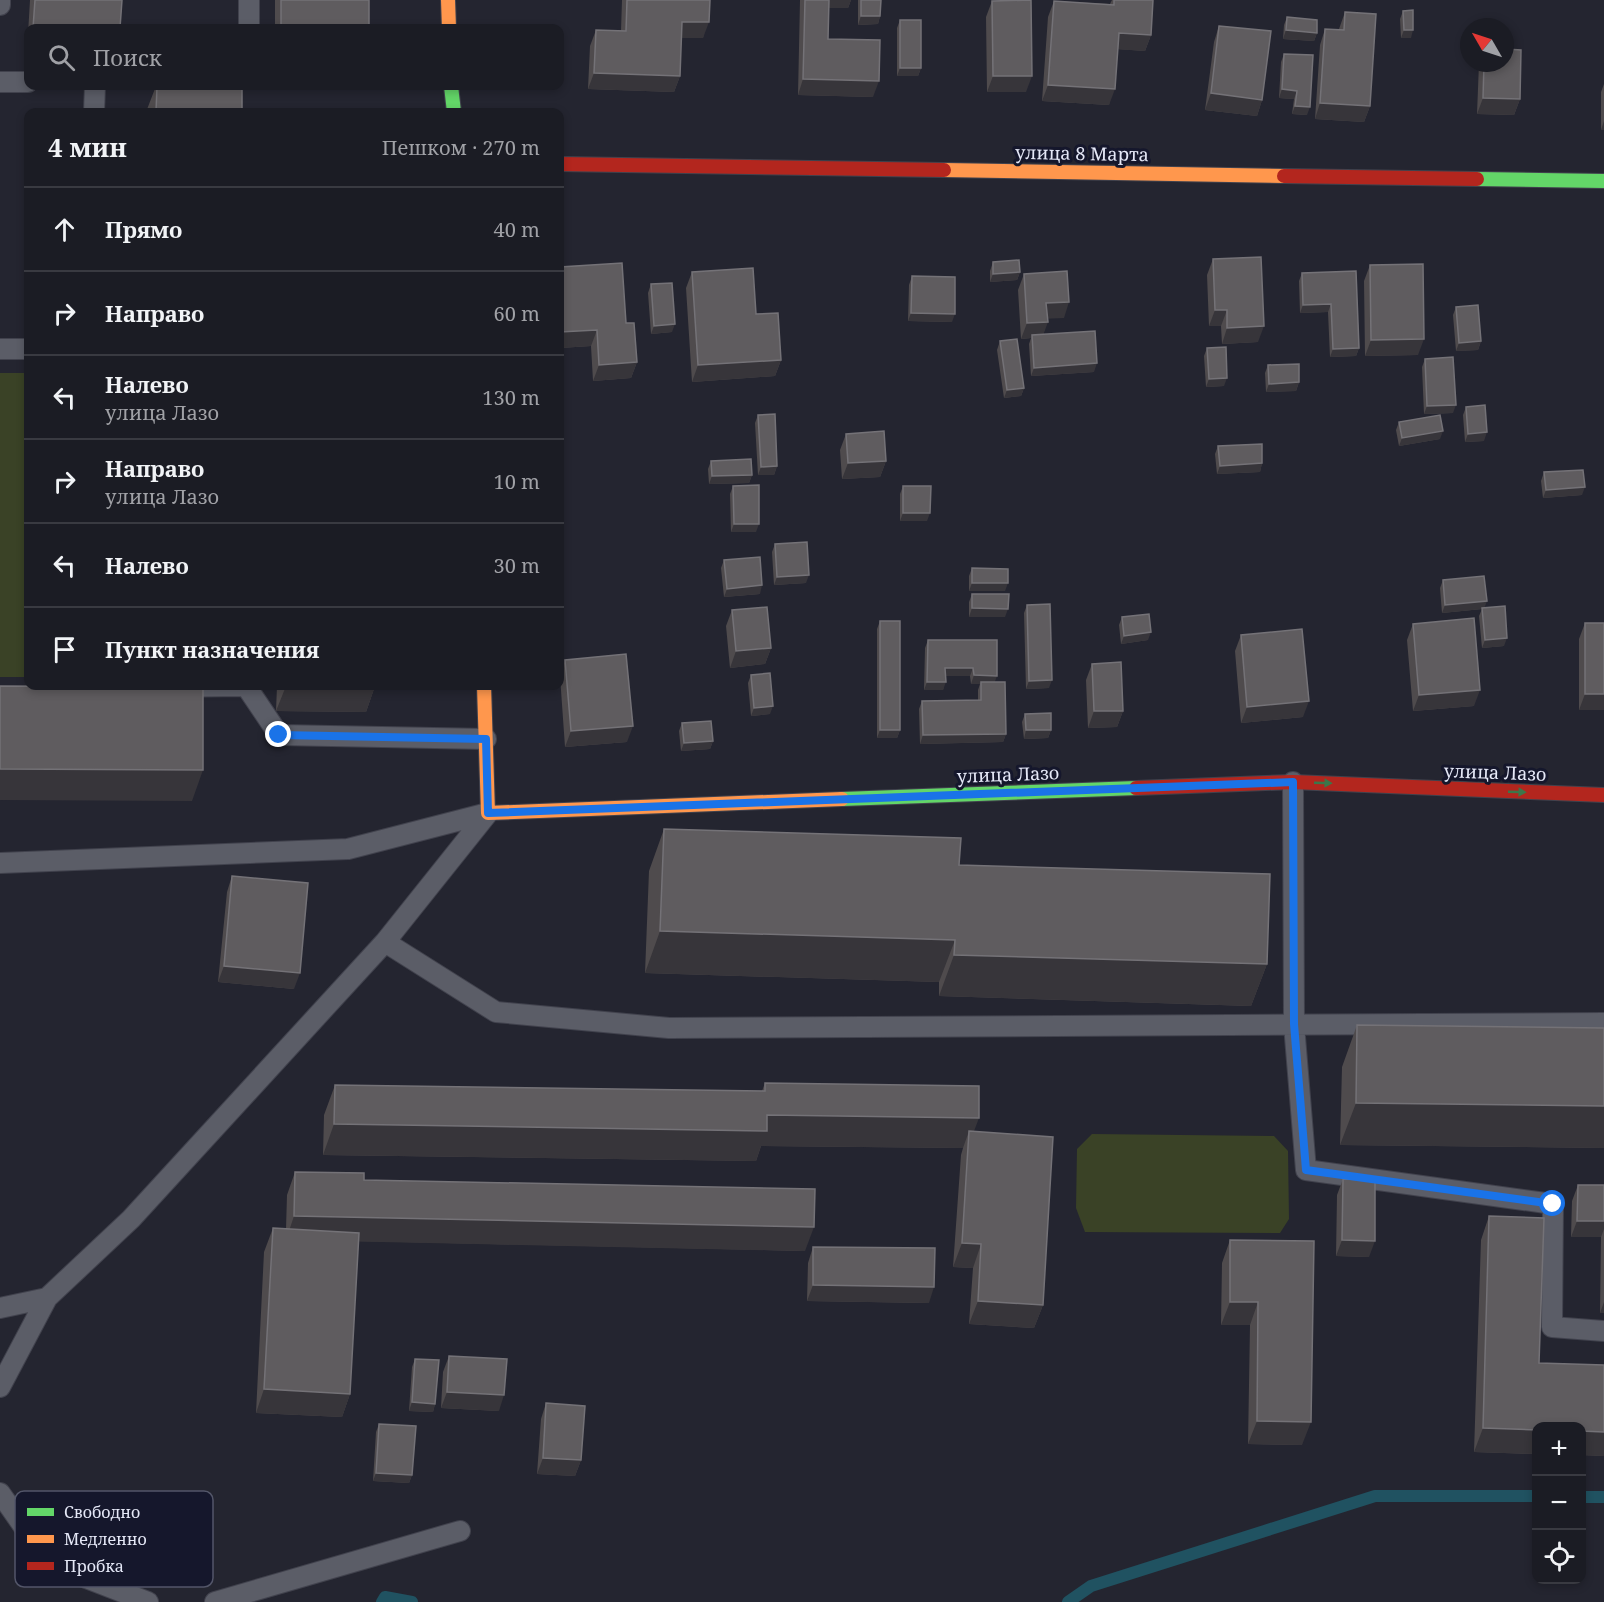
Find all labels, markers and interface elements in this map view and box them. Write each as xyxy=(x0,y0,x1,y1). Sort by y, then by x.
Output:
north arrow xyxy=(1460,18,1514,72)
search box xyxy=(24,24,564,90)
icon: search xyxy=(45,41,78,74)
text: Поиск xyxy=(93,42,162,72)
text: 4 мин xyxy=(48,129,127,165)
text: Пешком · 270 m xyxy=(382,134,540,161)
street label: улица 8 Марта xyxy=(1015,140,1149,166)
icon: ahead xyxy=(48,213,81,246)
text: Прямо xyxy=(105,214,182,244)
text: 40 m xyxy=(494,216,540,243)
icon: right xyxy=(48,297,81,330)
text: Направо xyxy=(105,298,204,328)
text: 60 m xyxy=(494,300,540,327)
text: Налево xyxy=(105,369,189,399)
icon: left xyxy=(48,381,81,414)
text: 130 m xyxy=(482,384,540,411)
text: улица Лазо xyxy=(105,399,219,426)
text: Направо xyxy=(105,453,204,483)
icon: right xyxy=(48,465,81,498)
text: 10 m xyxy=(494,468,540,495)
text: улица Лазо xyxy=(105,483,219,510)
icon: left xyxy=(48,549,81,582)
text: Налево xyxy=(105,550,189,580)
text: 30 m xyxy=(494,552,540,579)
icon: arrive xyxy=(48,633,81,666)
text: Пункт назначения xyxy=(105,634,319,664)
route end xyxy=(265,721,291,747)
street label: улица Лазо xyxy=(1443,758,1547,786)
street label: улица Лазо xyxy=(956,760,1060,788)
one-way arrow xyxy=(1313,779,1332,788)
one-way arrow xyxy=(1508,787,1527,796)
route start xyxy=(1539,1190,1565,1216)
map controls xyxy=(1532,1422,1586,1584)
button: + xyxy=(1532,1422,1586,1476)
button: − xyxy=(1532,1476,1586,1530)
legend xyxy=(15,1491,213,1587)
text: Свободно xyxy=(64,1501,140,1523)
text: Медленно xyxy=(64,1528,147,1550)
button: locate xyxy=(1532,1530,1586,1584)
text: Пробка xyxy=(64,1555,124,1577)

